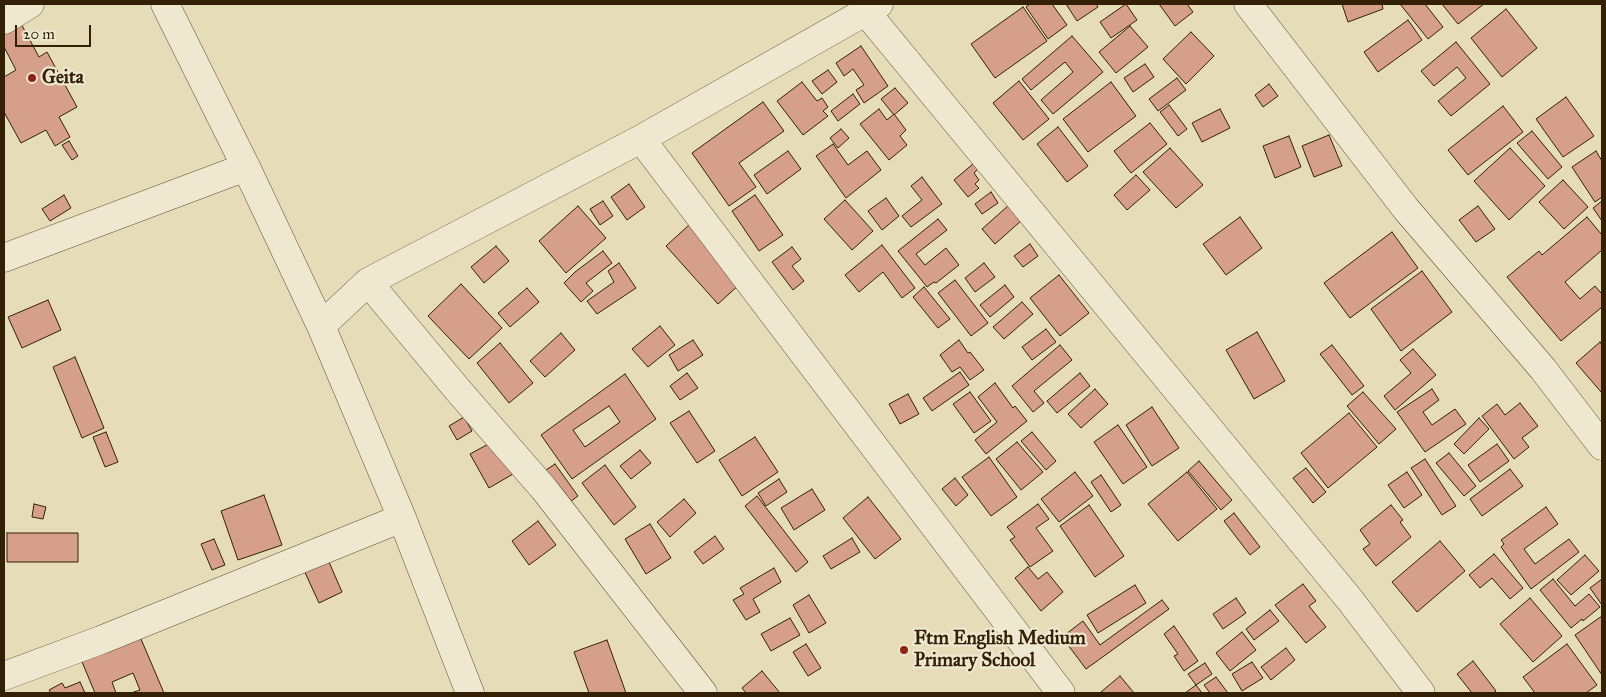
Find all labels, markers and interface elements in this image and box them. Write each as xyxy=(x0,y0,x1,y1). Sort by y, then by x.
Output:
scale bar xyxy=(18,15,94,47)
text: 20 m xyxy=(23,25,55,43)
place label: Geita xyxy=(42,67,84,89)
marker: Geita xyxy=(26,72,38,84)
place label: Ftm English Medium Primary School xyxy=(914,628,1086,672)
marker: Ftm English Medium Primary School xyxy=(898,644,910,656)

